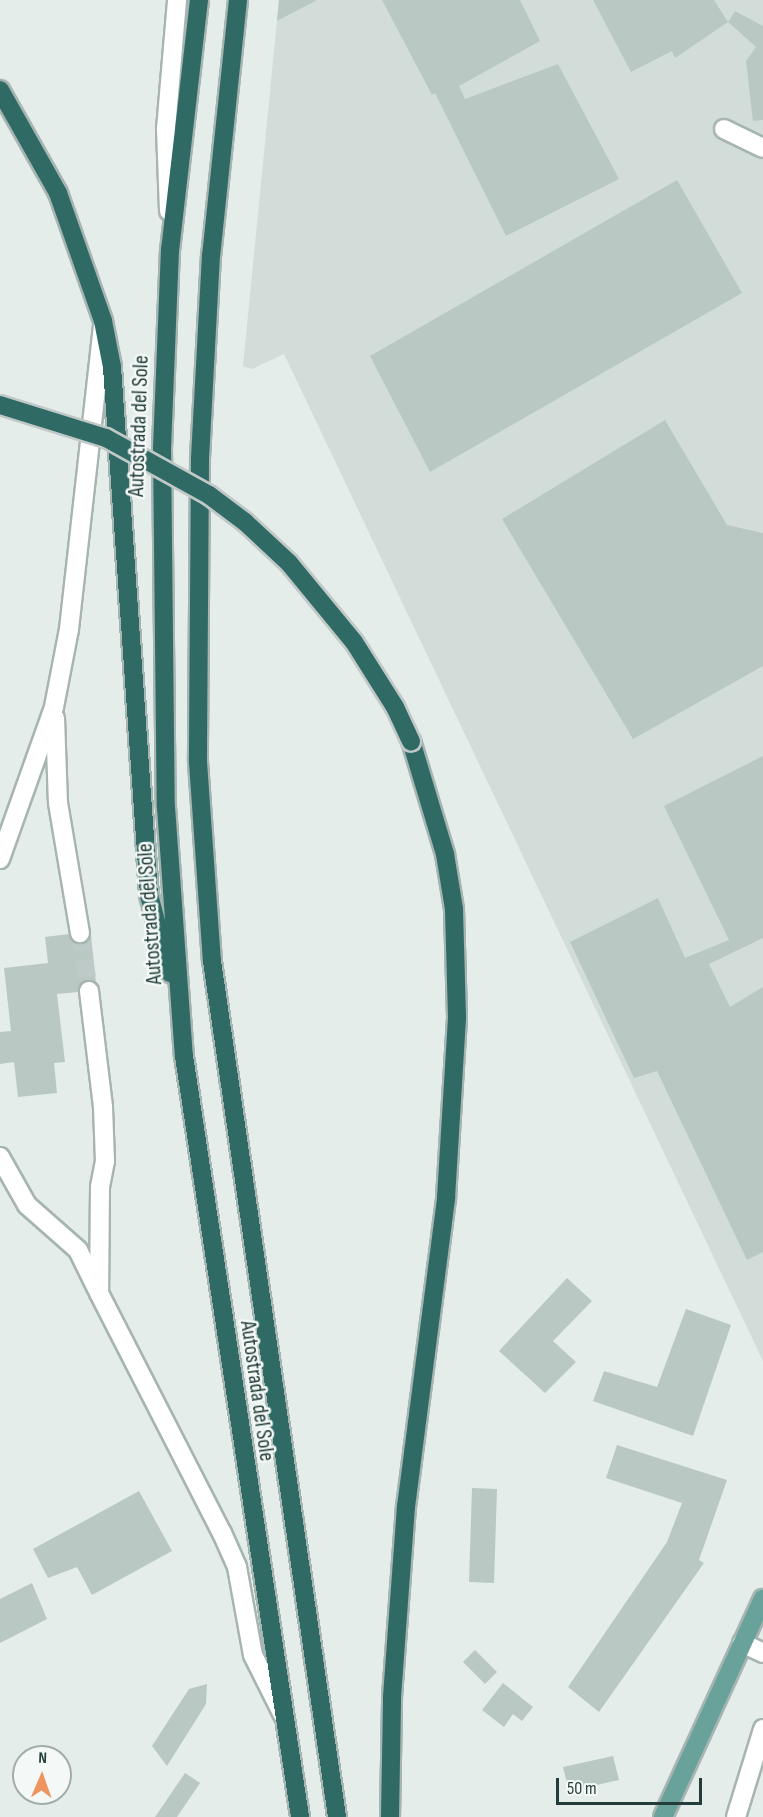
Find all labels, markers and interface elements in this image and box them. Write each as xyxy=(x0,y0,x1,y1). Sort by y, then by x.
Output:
street label: Autostrada del Sole xyxy=(123,355,155,497)
street label: Autostrada del Sole xyxy=(132,842,168,986)
street label: Autostrada del Sole xyxy=(234,1319,280,1463)
north arrow xyxy=(12,1745,72,1805)
text: N xyxy=(38,1749,47,1768)
scale bar xyxy=(559,1766,704,1804)
text: 50 m xyxy=(567,1778,597,1799)

